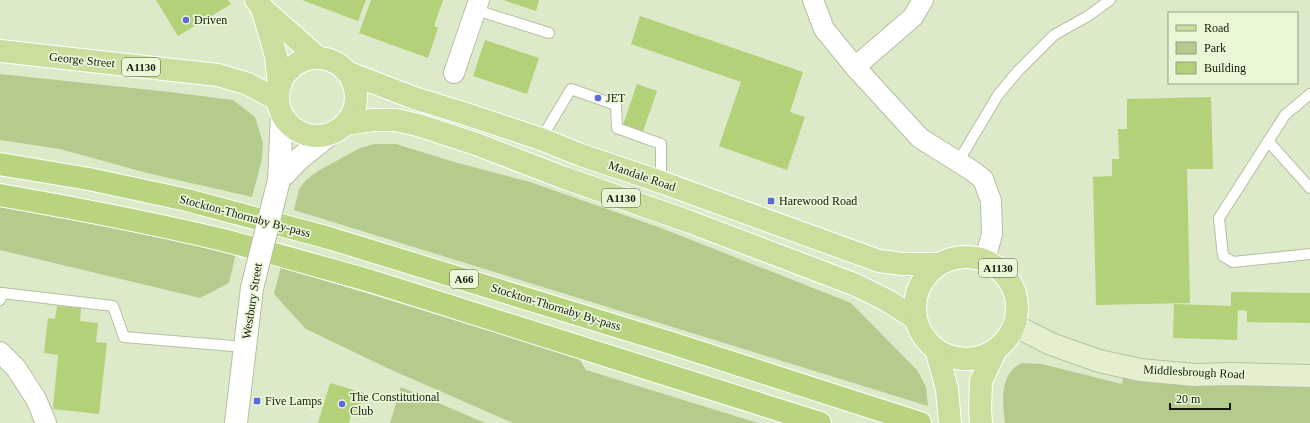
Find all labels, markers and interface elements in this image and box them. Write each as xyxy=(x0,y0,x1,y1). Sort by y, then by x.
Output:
legend xyxy=(1168,12,1298,84)
place label: Driven xyxy=(194,13,227,27)
marker: Driven xyxy=(181,15,191,25)
text: Road xyxy=(1204,21,1229,35)
text: Park xyxy=(1204,41,1226,55)
street label: George Street xyxy=(48,50,116,70)
road number: A1130 xyxy=(122,58,160,76)
text: Building xyxy=(1204,61,1246,75)
place label: JET xyxy=(606,91,626,105)
marker: JET xyxy=(593,93,603,103)
street label: Mandale Road xyxy=(606,158,678,194)
road number: A1130 xyxy=(602,189,640,207)
street label: Stockton-Thornaby By-pass xyxy=(178,192,312,240)
place label: Harewood Road xyxy=(779,194,857,208)
marker: Harewood Road xyxy=(766,196,776,206)
road number: A1130 xyxy=(979,259,1017,277)
street label: Westbury Street xyxy=(239,261,265,340)
road number: A66 xyxy=(450,270,478,288)
street label: Stockton-Thornaby By-pass xyxy=(489,281,623,334)
street label: Middlesbrough Road xyxy=(1143,362,1245,382)
scale bar xyxy=(1170,385,1230,411)
place label: The Constitutional Club xyxy=(350,390,440,418)
text: 20 m xyxy=(1176,392,1201,406)
place label: Five Lamps xyxy=(265,394,322,408)
marker: Five Lamps xyxy=(252,396,262,406)
marker: The Constitutional Club xyxy=(337,399,347,409)

